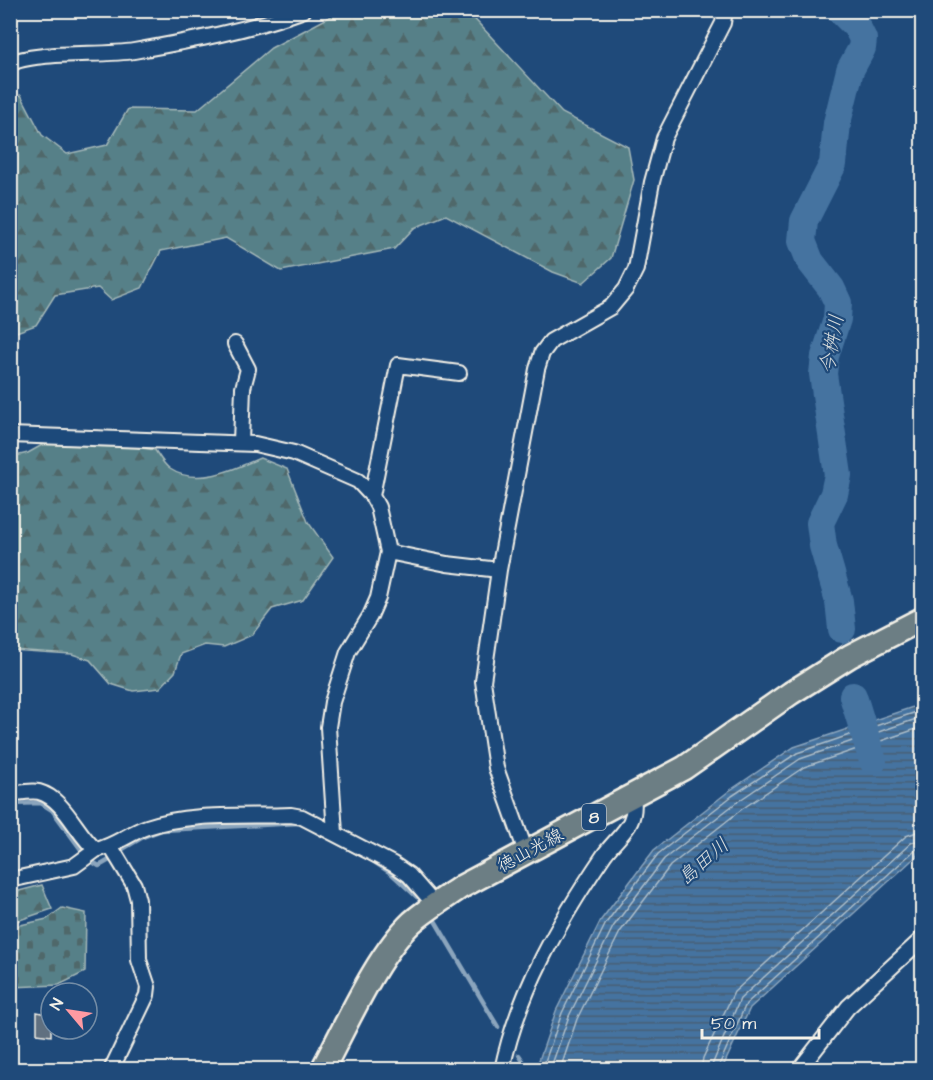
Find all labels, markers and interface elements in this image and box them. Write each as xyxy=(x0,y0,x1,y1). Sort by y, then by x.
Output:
water label: 今桝川 xyxy=(813,312,851,376)
road number: 8 xyxy=(582,804,606,830)
street label: 徳山光線 xyxy=(493,823,568,878)
water label: 島田川 xyxy=(672,832,735,892)
north arrow xyxy=(39,981,99,1041)
text: N xyxy=(45,994,69,1014)
scale bar xyxy=(702,1002,819,1040)
text: 50 m xyxy=(711,1011,756,1036)

